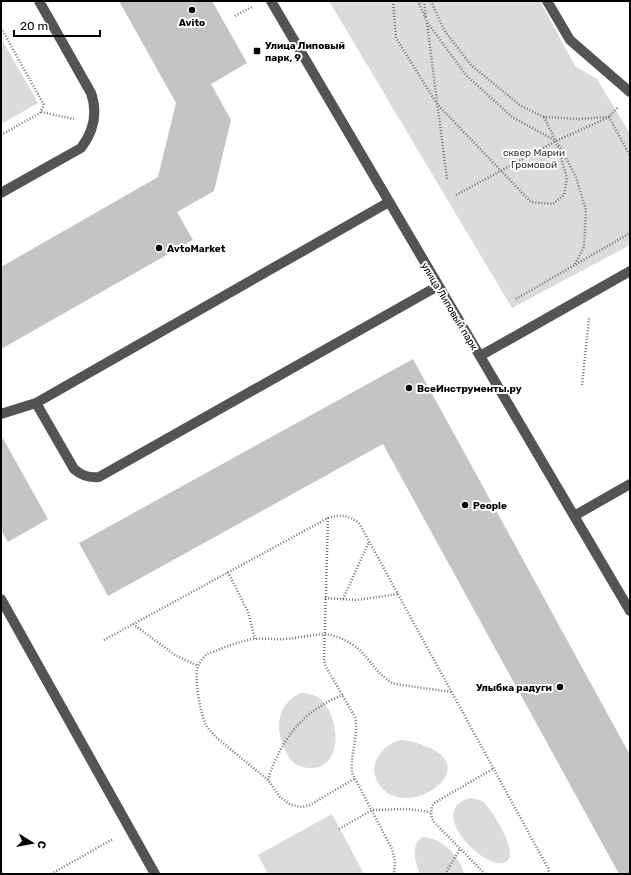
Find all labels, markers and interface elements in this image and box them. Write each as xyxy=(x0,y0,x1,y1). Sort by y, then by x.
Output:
marker: Avito xyxy=(187,5,197,15)
scale bar xyxy=(14,12,100,38)
place label: Avito xyxy=(179,17,205,29)
text: 20 m xyxy=(20,19,48,33)
place label: Улица Липовый парк, 9 xyxy=(265,40,345,64)
marker: Улица Липовый парк, 9 xyxy=(252,46,262,56)
park label: сквер Марии Громовой xyxy=(503,147,565,171)
marker: AvtoMarket xyxy=(154,243,164,253)
place label: AvtoMarket xyxy=(167,243,226,255)
street label: улица Липовый парк xyxy=(418,261,480,353)
marker: ВсеИнструменты.ру xyxy=(404,383,414,393)
place label: ВсеИнструменты.ру xyxy=(417,383,522,395)
marker: People xyxy=(460,500,470,510)
place label: People xyxy=(473,500,507,512)
place label: Улыбка радуги xyxy=(476,682,552,694)
marker: Улыбка радуги xyxy=(555,682,565,692)
north arrow xyxy=(12,823,52,863)
text: С xyxy=(34,840,48,850)

